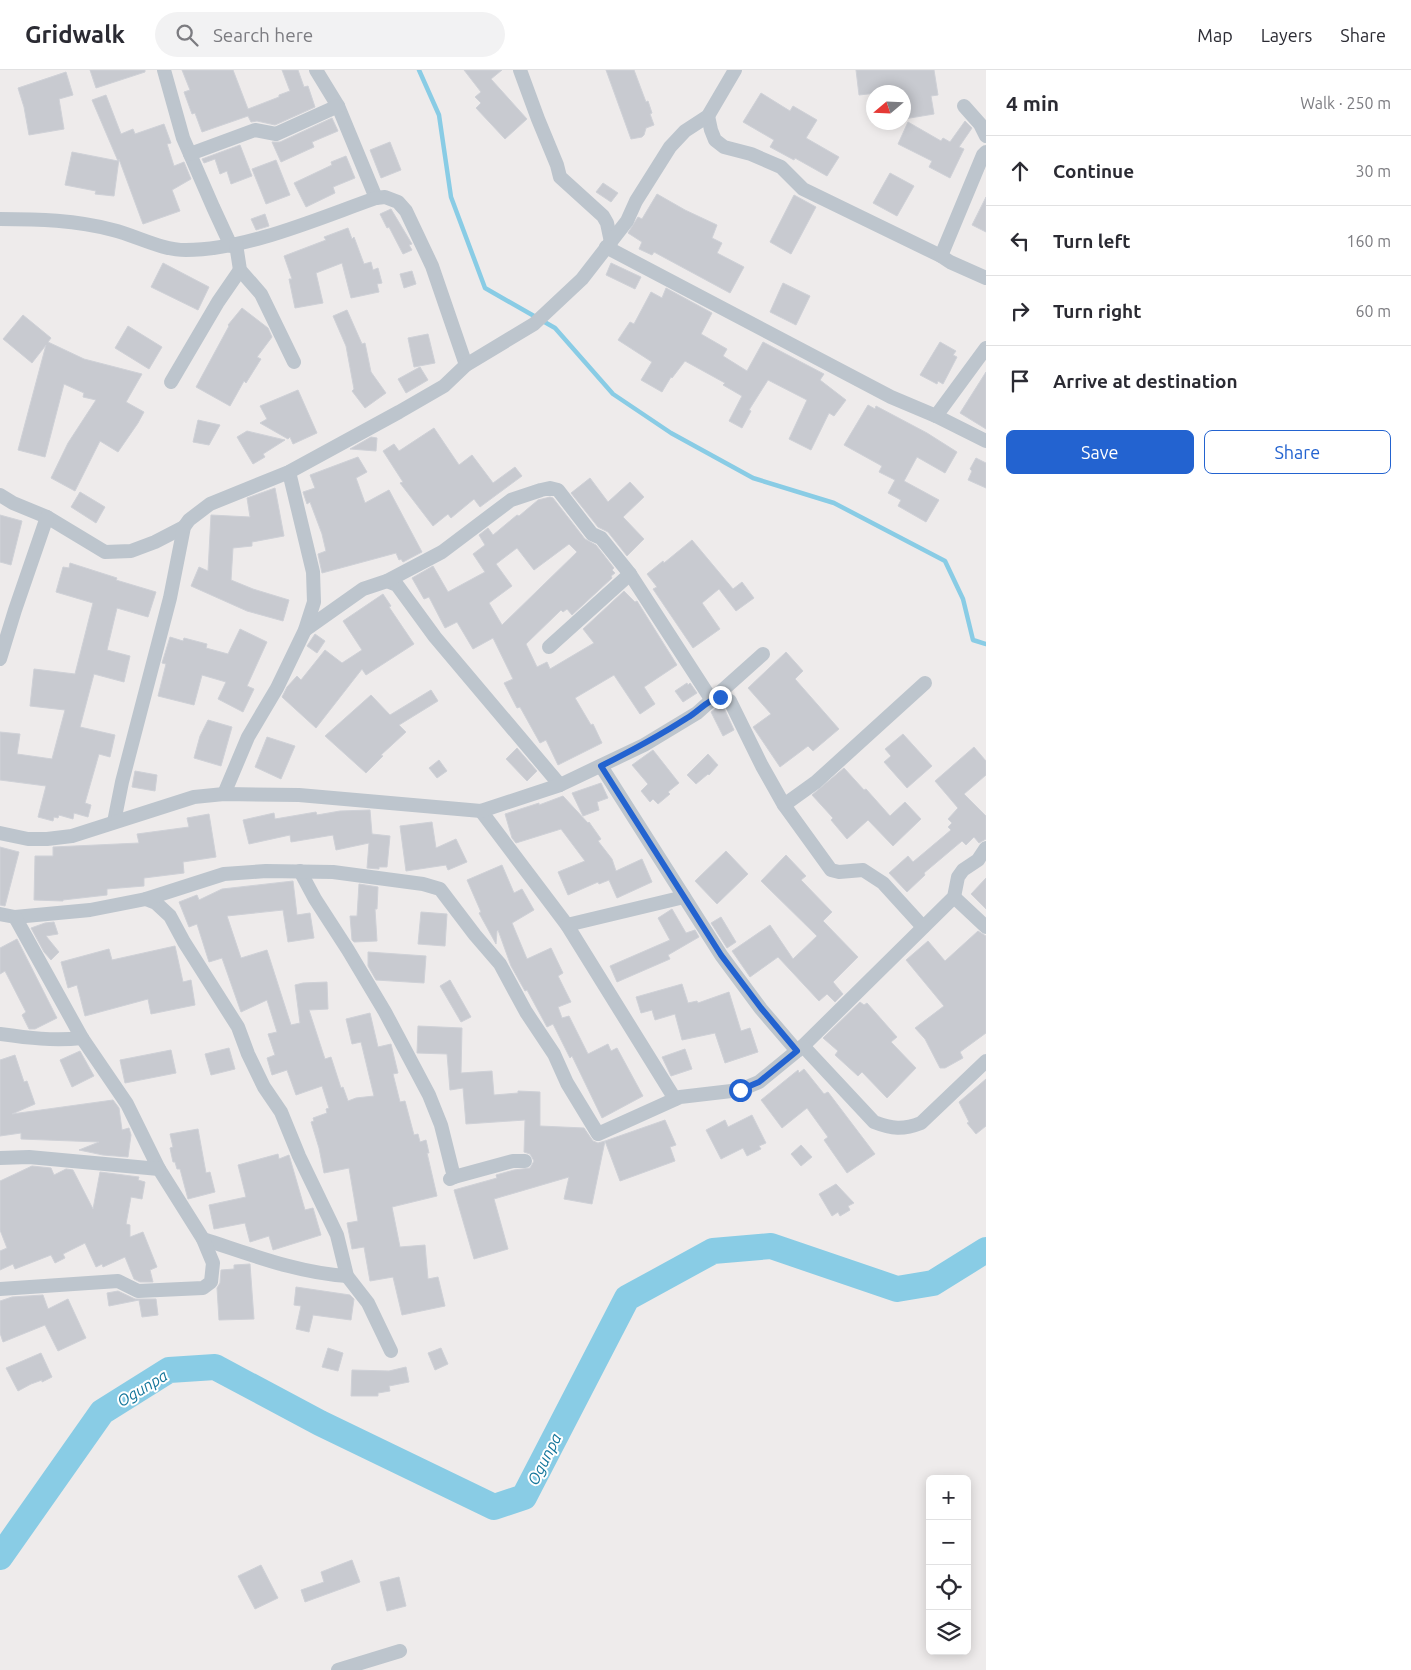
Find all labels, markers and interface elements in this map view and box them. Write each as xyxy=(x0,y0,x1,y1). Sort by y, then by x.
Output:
search box xyxy=(155,12,505,57)
text: Gridwalk xyxy=(25,21,125,48)
icon: search xyxy=(173,21,201,49)
text: Search here xyxy=(213,24,313,46)
text: Map xyxy=(1197,25,1233,45)
text: Layers xyxy=(1261,25,1312,45)
text: Share xyxy=(1340,25,1386,45)
north arrow xyxy=(866,85,911,130)
text: 4 min xyxy=(1006,91,1059,115)
text: Walk · 250 m xyxy=(1300,94,1391,112)
icon: ahead xyxy=(1006,157,1034,185)
text: Continue xyxy=(1053,160,1134,182)
text: 30 m xyxy=(1355,162,1391,180)
icon: left xyxy=(1006,227,1034,255)
text: Turn left xyxy=(1053,230,1131,252)
text: 160 m xyxy=(1346,232,1391,250)
icon: right xyxy=(1006,297,1034,325)
text: Turn right xyxy=(1053,300,1141,322)
text: 60 m xyxy=(1355,302,1391,320)
icon: arrive xyxy=(1006,367,1034,395)
text: Arrive at destination xyxy=(1053,370,1238,392)
button: Save xyxy=(1006,430,1194,474)
button: Share xyxy=(1204,430,1391,474)
route end xyxy=(709,686,732,709)
route start xyxy=(729,1079,752,1102)
water label: Ogunpa xyxy=(114,1366,171,1410)
water label: Ogunpa xyxy=(523,1430,565,1488)
map controls xyxy=(926,1475,971,1655)
button: + xyxy=(926,1475,971,1520)
button: − xyxy=(926,1520,971,1565)
button: locate xyxy=(926,1565,971,1610)
button: layers xyxy=(926,1610,971,1655)

